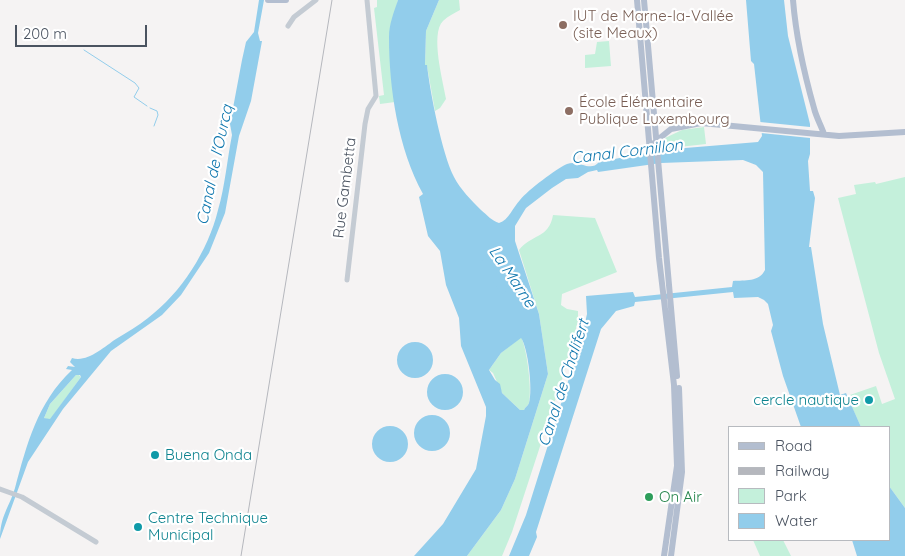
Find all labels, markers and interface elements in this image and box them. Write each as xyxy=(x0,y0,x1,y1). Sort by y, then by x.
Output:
place label: IUT de Marne-la-Vallée (site Meaux) xyxy=(573,7,733,42)
scale bar xyxy=(18,15,150,47)
marker: IUT de Marne-la-Vallée (site Meaux) xyxy=(557,19,569,31)
text: 200 m xyxy=(23,24,67,43)
place label: École Élémentaire Publique Luxembourg xyxy=(579,93,730,128)
water label: Canal de l'Ourcq xyxy=(193,103,237,227)
marker: École Élémentaire Publique Luxembourg xyxy=(563,105,575,117)
water label: Canal Cornillon xyxy=(570,136,684,168)
street label: Rue Gambetta xyxy=(330,137,360,239)
water label: La Marne xyxy=(484,243,540,311)
water label: Canal de Chalifert xyxy=(534,317,594,449)
place label: cercle nautique xyxy=(753,391,859,409)
marker: cercle nautique xyxy=(863,394,875,406)
legend xyxy=(728,426,890,541)
text: Road xyxy=(775,436,812,455)
place label: Buena Onda xyxy=(165,446,252,464)
marker: Buena Onda xyxy=(149,449,161,461)
text: Railway xyxy=(775,461,830,480)
text: Park xyxy=(775,486,807,505)
place label: On Air xyxy=(659,488,702,506)
marker: On Air xyxy=(643,491,655,503)
place label: Centre Technique Municipal xyxy=(148,509,268,544)
text: Water xyxy=(775,511,818,530)
marker: Centre Technique Municipal xyxy=(132,521,144,533)

